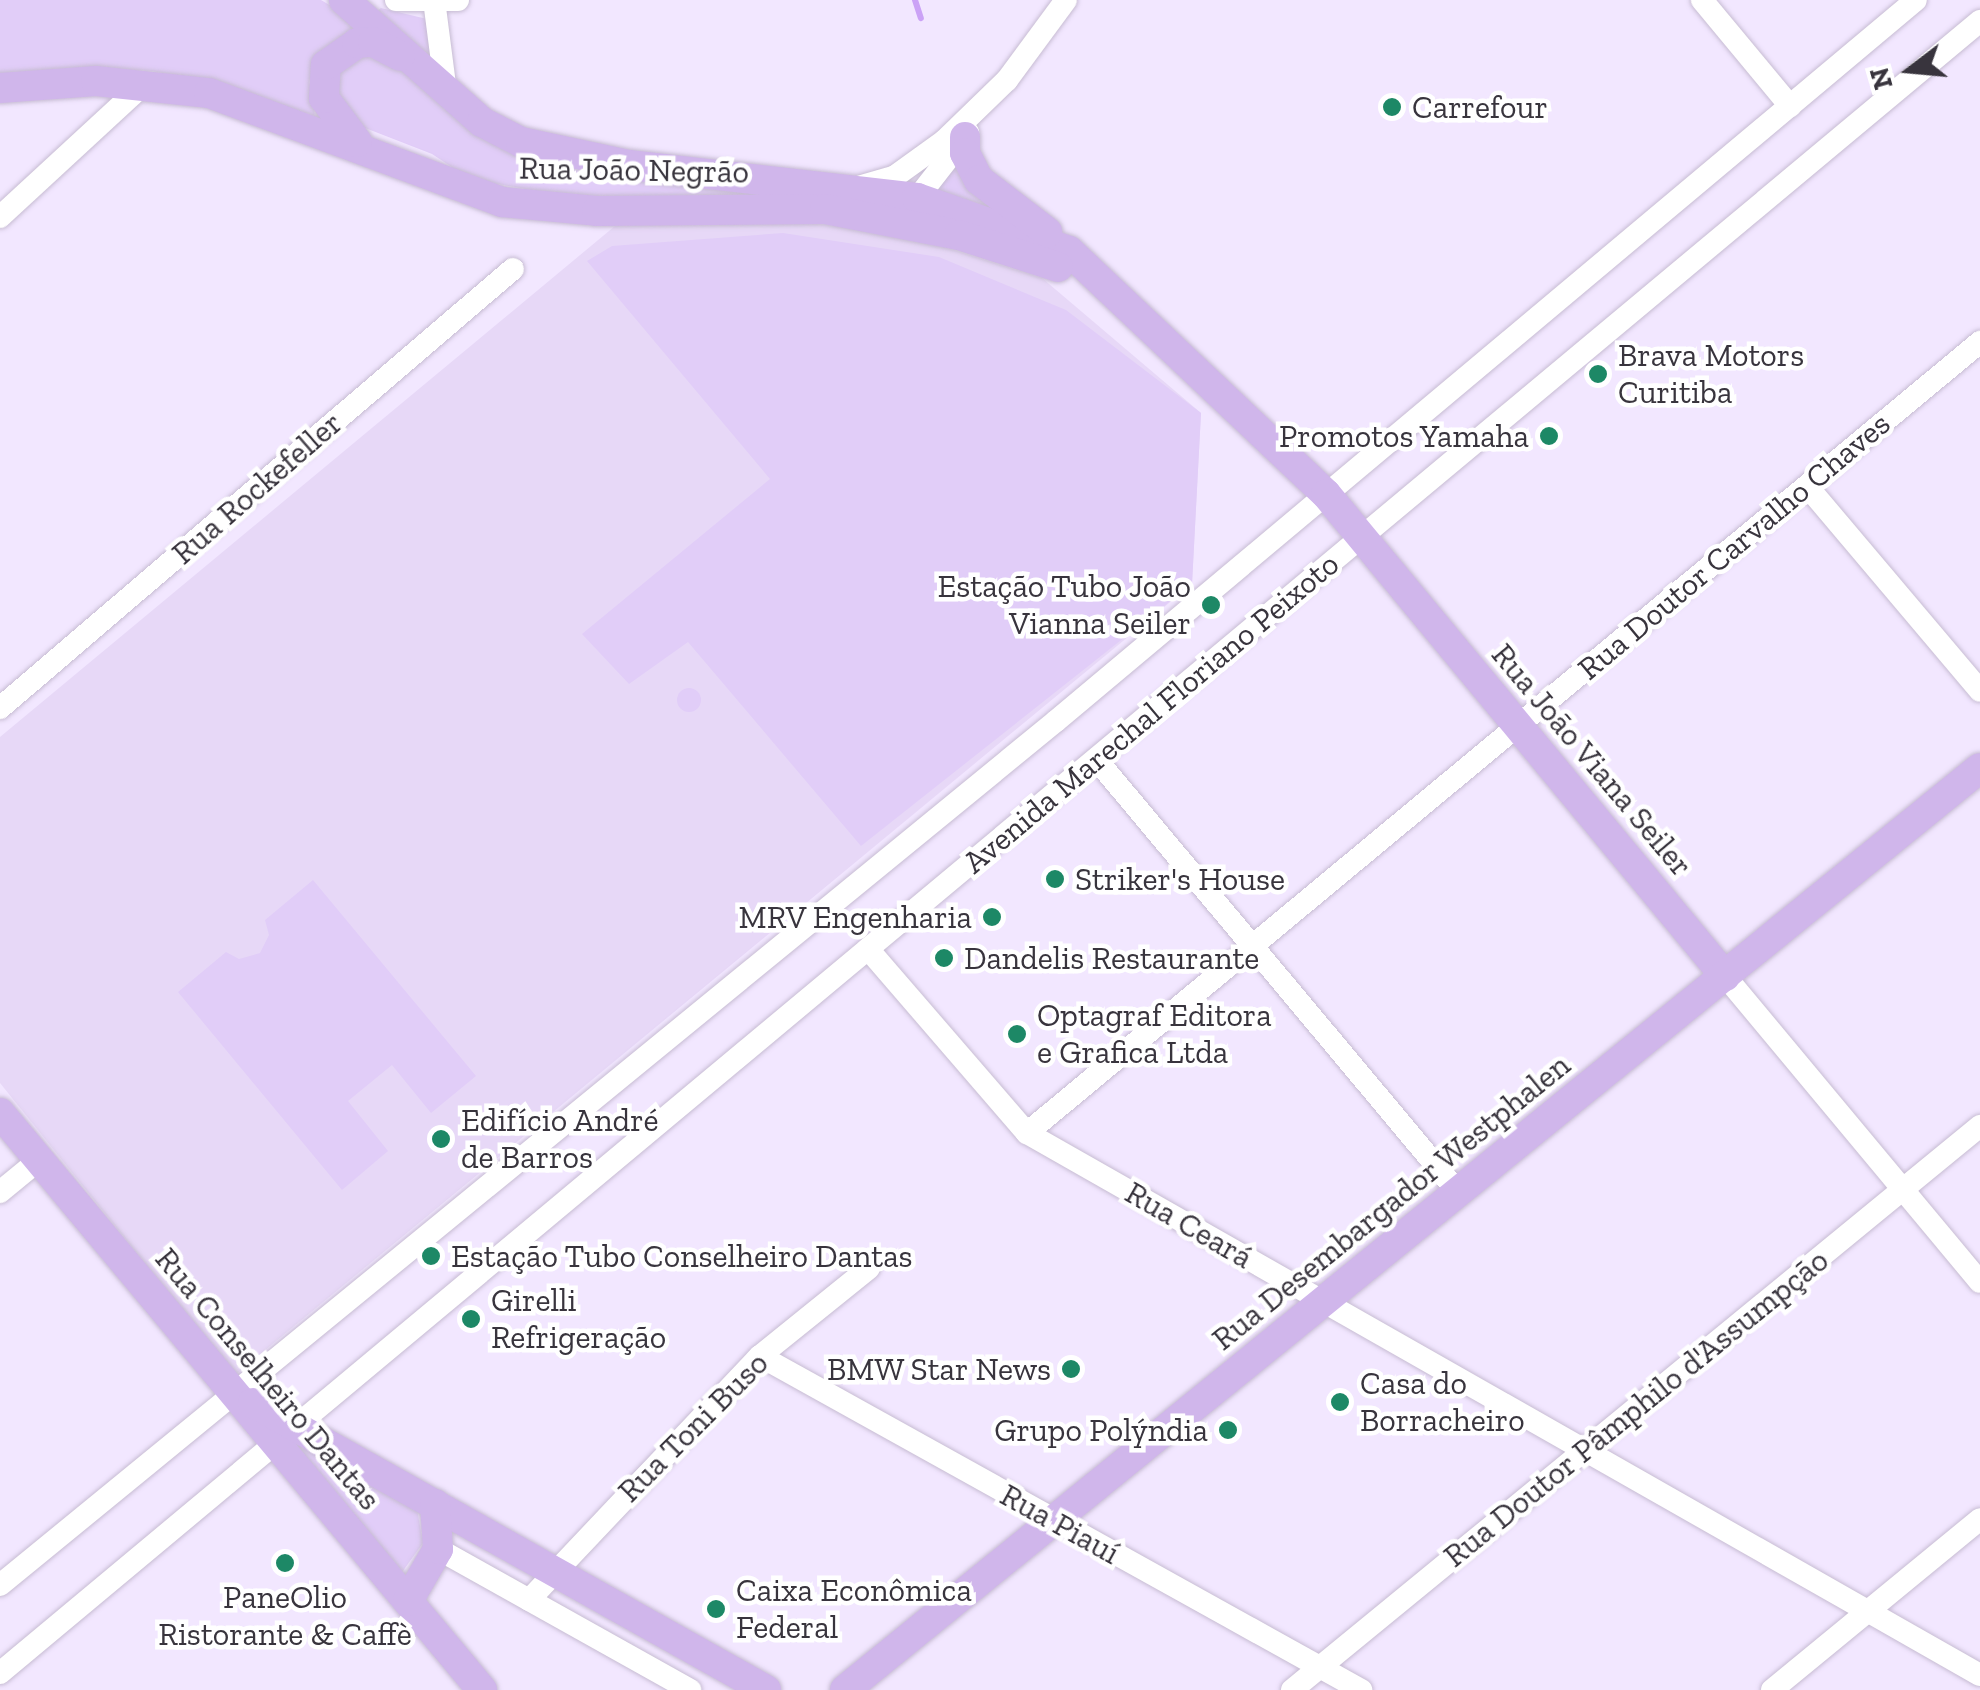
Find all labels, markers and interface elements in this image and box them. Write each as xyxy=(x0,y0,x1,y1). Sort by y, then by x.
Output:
north arrow xyxy=(1860,20,1960,120)
text: N xyxy=(1862,64,1899,93)
place label: Carrefour xyxy=(1412,88,1548,126)
marker: Carrefour xyxy=(1381,96,1403,118)
street label: Rua João Negrão xyxy=(518,149,750,191)
place label: Brava Motors Curitiba xyxy=(1618,337,1804,412)
marker: Brava Motors Curitiba xyxy=(1587,363,1609,385)
street label: Rua Rockefeller xyxy=(164,404,350,572)
street label: Rua Doutor Carvalho Chaves xyxy=(1570,404,1898,688)
place label: Promotos Yamaha xyxy=(1278,417,1529,455)
marker: Promotos Yamaha xyxy=(1538,425,1560,447)
street label: Avenida Marechal Floriano Peixoto xyxy=(955,545,1347,881)
place label: Estação Tubo João Vianna Seiler xyxy=(936,568,1191,643)
marker: Estação Tubo João Vianna Seiler xyxy=(1200,594,1222,616)
street label: Rua João Viana Seiler xyxy=(1483,635,1701,885)
place label: Striker's House xyxy=(1075,860,1285,898)
marker: Striker's House xyxy=(1044,868,1066,890)
place label: MRV Engenharia xyxy=(738,898,972,936)
marker: MRV Engenharia xyxy=(981,906,1003,928)
place label: Dandelis Restaurante xyxy=(964,939,1259,977)
marker: Dandelis Restaurante xyxy=(933,947,955,969)
place label: Optagraf Editora e Grafica Ltda xyxy=(1037,997,1272,1072)
marker: Optagraf Editora e Grafica Ltda xyxy=(1006,1023,1028,1045)
street label: Rua Desembargador Westphalen xyxy=(1204,1045,1578,1359)
place label: Edifício André de Barros xyxy=(461,1102,660,1177)
marker: Edifício André de Barros xyxy=(430,1128,452,1150)
street label: Rua Ceará xyxy=(1119,1173,1259,1277)
place label: Estação Tubo Conselheiro Dantas xyxy=(451,1237,913,1275)
street label: Rua Conselheiro Dantas xyxy=(147,1240,389,1518)
street label: Rua Doutor Pâmphilo d'Assumpção xyxy=(1436,1241,1836,1575)
marker: Estação Tubo Conselheiro Dantas xyxy=(420,1245,442,1267)
place label: Girelli Refrigeração xyxy=(491,1282,666,1357)
marker: Girelli Refrigeração xyxy=(460,1308,482,1330)
street label: Rua Toni Buso xyxy=(610,1344,776,1510)
place label: BMW Star News xyxy=(825,1350,1051,1388)
marker: BMW Star News xyxy=(1060,1358,1082,1380)
place label: Casa do Borracheiro xyxy=(1360,1365,1525,1440)
marker: Casa do Borracheiro xyxy=(1329,1391,1351,1413)
place label: Grupo Polýndia xyxy=(994,1411,1208,1449)
marker: Grupo Polýndia xyxy=(1217,1419,1239,1441)
street label: Rua Piauí xyxy=(994,1476,1126,1572)
marker: PaneOlio Ristorante & Caffè xyxy=(274,1552,296,1574)
place label: Caixa Econômica Federal xyxy=(736,1572,972,1647)
place label: PaneOlio Ristorante & Caffè xyxy=(158,1579,412,1654)
marker: Caixa Econômica Federal xyxy=(705,1598,727,1620)

